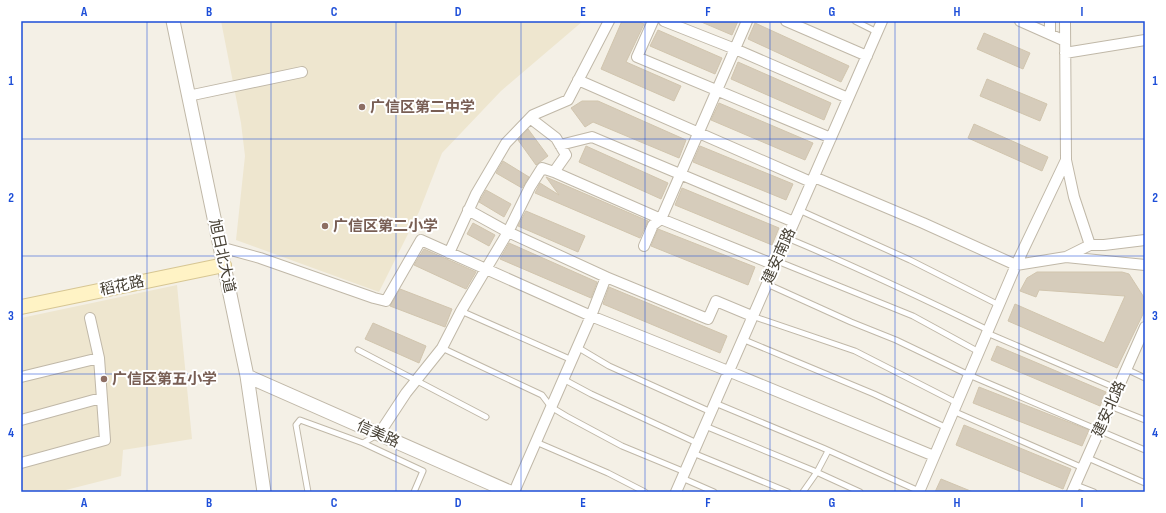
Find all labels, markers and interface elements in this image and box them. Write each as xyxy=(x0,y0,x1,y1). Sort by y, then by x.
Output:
text: A xyxy=(80,4,88,20)
text: B xyxy=(206,4,212,20)
text: C xyxy=(331,4,338,20)
text: D xyxy=(455,4,462,20)
text: E xyxy=(580,4,586,20)
text: F xyxy=(705,4,711,20)
text: G xyxy=(829,4,836,20)
text: H xyxy=(954,4,961,20)
text: I xyxy=(1081,4,1084,20)
text: 1 xyxy=(8,73,14,89)
text: 1 xyxy=(1152,73,1158,89)
place label: 广信区第二中学 xyxy=(370,98,475,117)
marker: 广信区第二中学 xyxy=(357,102,367,112)
text: 2 xyxy=(8,190,14,206)
text: 2 xyxy=(1152,190,1158,206)
street label: 旭日北大道 xyxy=(205,217,239,295)
place label: 广信区第二小学 xyxy=(333,217,438,236)
marker: 广信区第二小学 xyxy=(320,221,330,231)
street label: 建安南路 xyxy=(758,225,800,287)
street label: 稻花路 xyxy=(98,272,146,300)
text: 3 xyxy=(8,308,14,324)
text: 3 xyxy=(1152,308,1158,324)
place label: 广信区第五小学 xyxy=(112,370,217,389)
marker: 广信区第五小学 xyxy=(99,374,109,384)
street label: 建安北路 xyxy=(1088,378,1130,440)
street label: 信美路 xyxy=(354,416,402,452)
text: 4 xyxy=(8,425,14,441)
text: 4 xyxy=(1152,425,1158,441)
text: A xyxy=(80,495,88,511)
text: B xyxy=(206,495,212,511)
text: C xyxy=(331,495,338,511)
text: D xyxy=(455,495,462,511)
text: E xyxy=(580,495,586,511)
text: F xyxy=(705,495,711,511)
text: G xyxy=(829,495,836,511)
text: H xyxy=(954,495,961,511)
text: I xyxy=(1081,495,1084,511)

